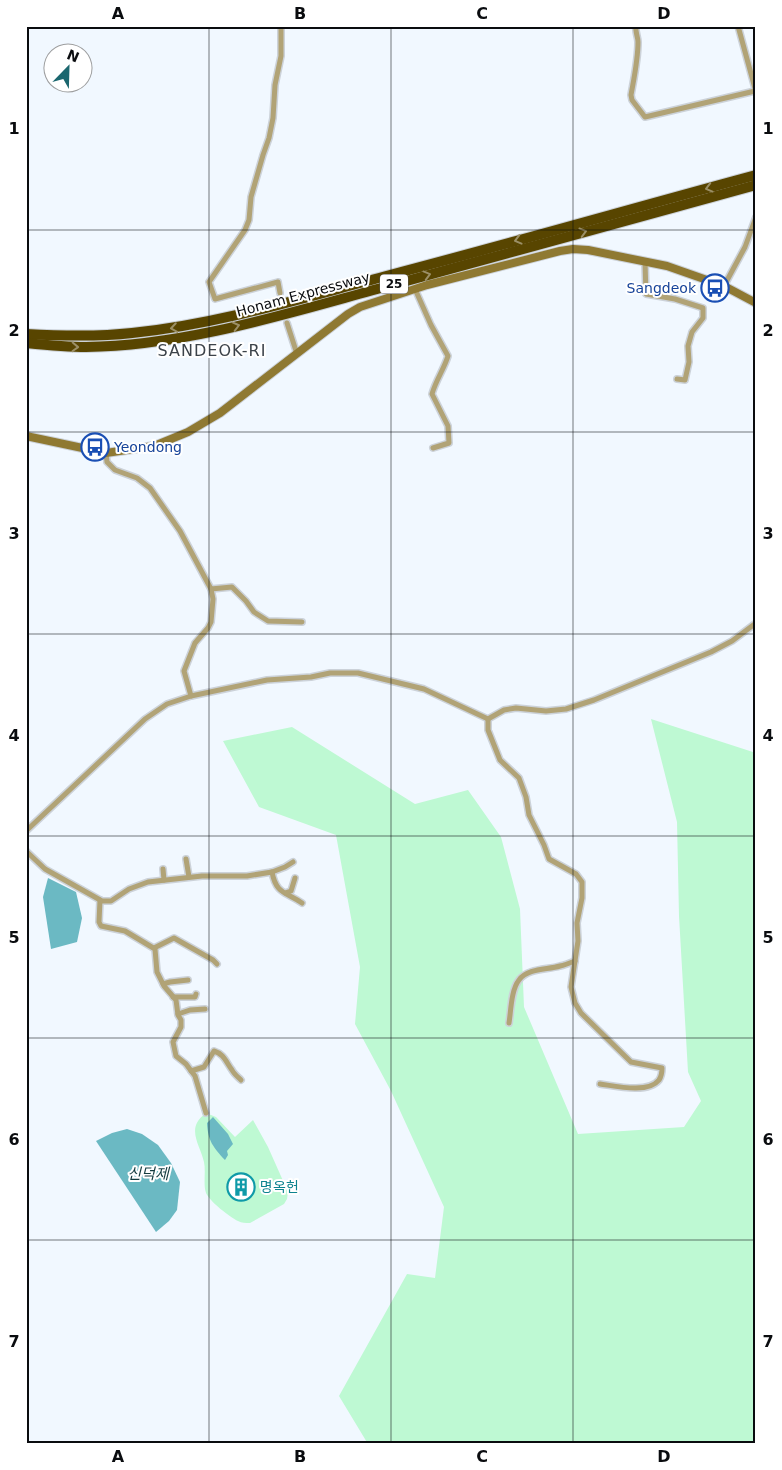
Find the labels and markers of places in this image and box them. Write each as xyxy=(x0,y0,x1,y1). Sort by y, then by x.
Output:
bus stop icon: Sangdeok xyxy=(700,273,730,303)
place label: Sangdeok xyxy=(627,280,697,296)
bus stop icon: Yeondong xyxy=(80,432,110,462)
place label: Yeondong xyxy=(113,439,182,455)
building icon: 명옥헌 xyxy=(226,1172,256,1202)
place label: 명옥헌 xyxy=(260,1179,299,1195)

